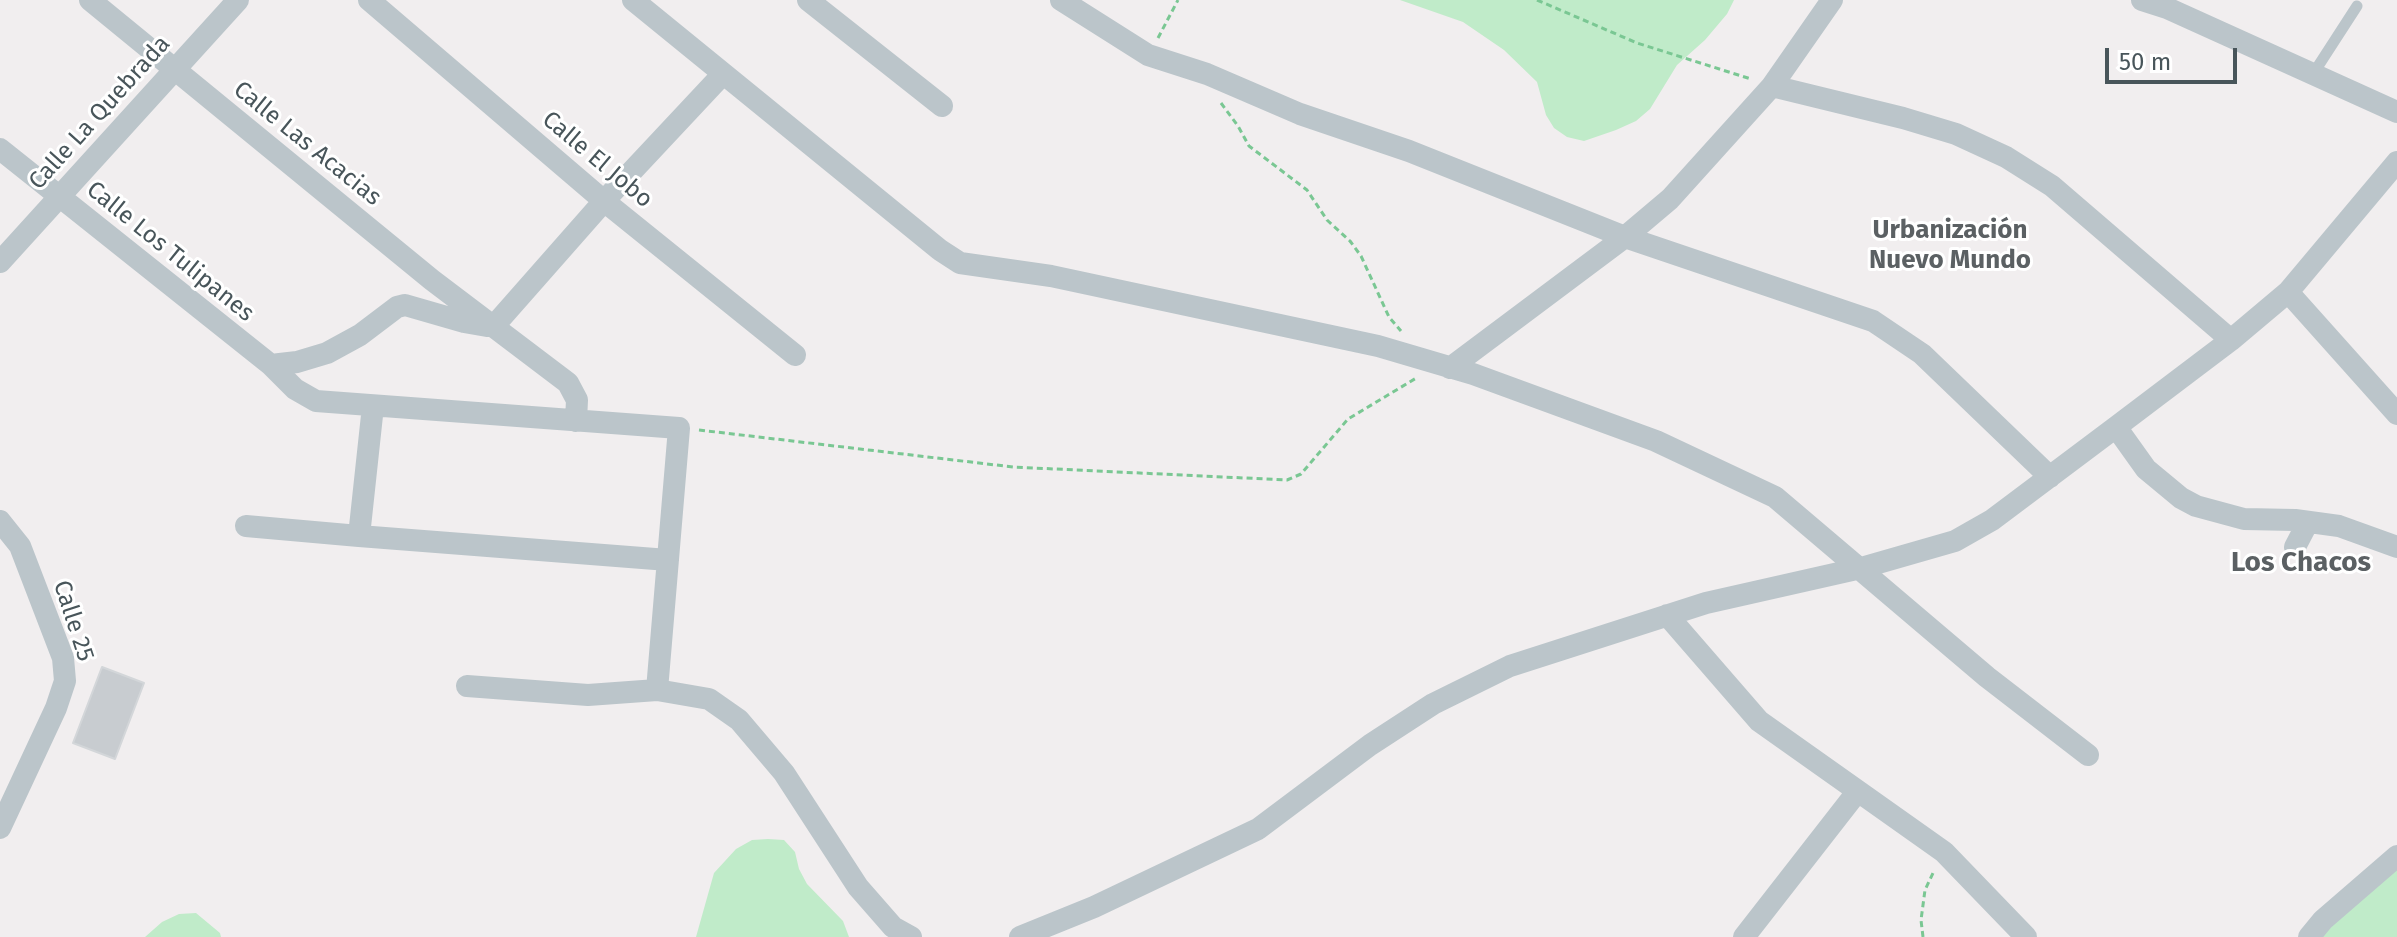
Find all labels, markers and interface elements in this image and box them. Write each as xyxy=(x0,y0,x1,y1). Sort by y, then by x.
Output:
street label: Calle La Quebrada xyxy=(23,30,177,196)
scale bar xyxy=(2109,32,2241,82)
text: 50 m xyxy=(2119,48,2171,76)
street label: Calle Las Acacias xyxy=(227,76,387,212)
street label: Calle El Jobo xyxy=(536,106,658,214)
street label: Calle Los Tulipanes xyxy=(81,176,259,328)
district label: Urbanización Nuevo Mundo xyxy=(1869,215,2031,276)
district label: Los Chacos xyxy=(2231,546,2371,580)
street label: Calle 25 xyxy=(46,577,100,665)

